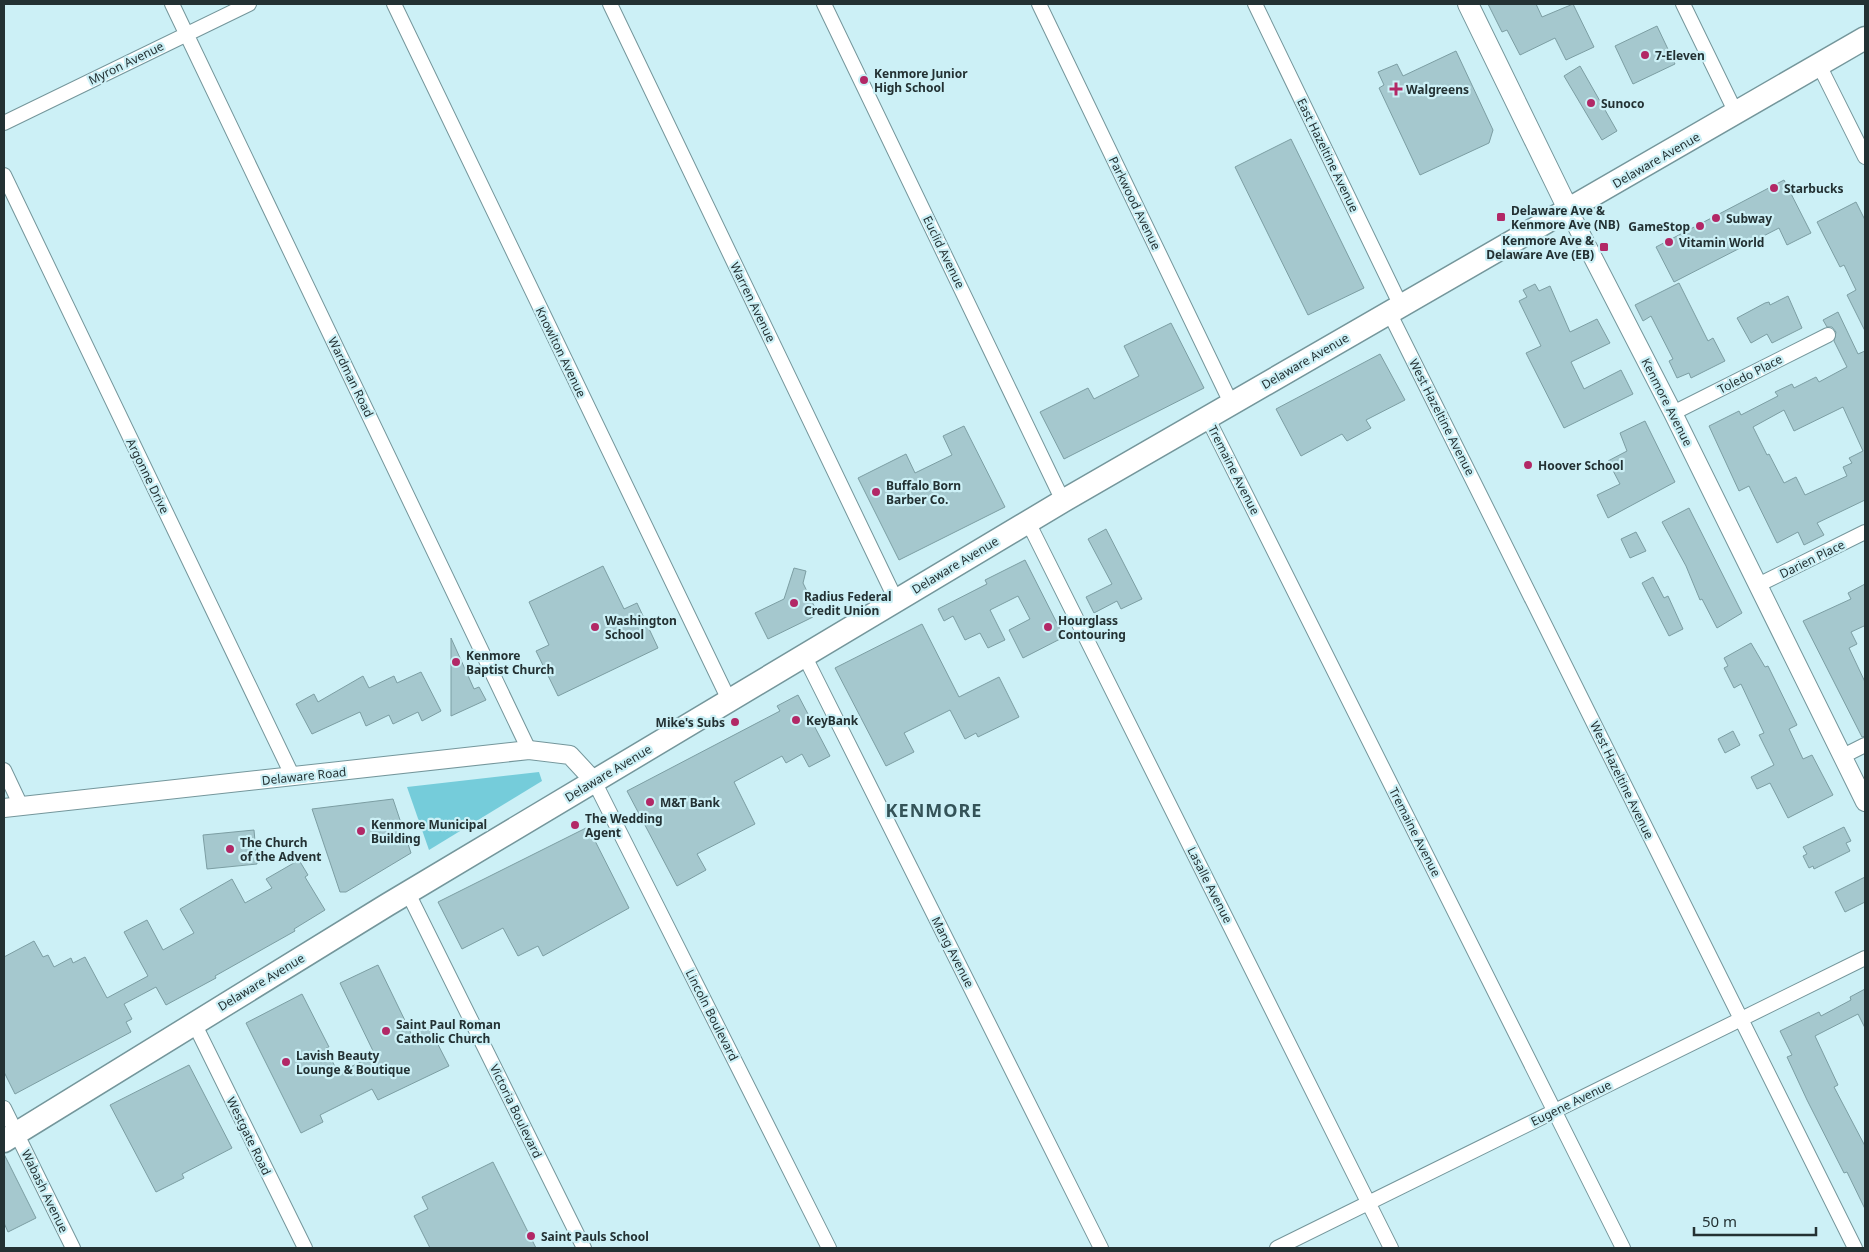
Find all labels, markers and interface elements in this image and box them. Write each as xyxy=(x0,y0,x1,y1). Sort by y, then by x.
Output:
street label: Myron Avenue xyxy=(86,37,167,89)
place label: 7-Eleven xyxy=(1655,47,1705,64)
marker: 7-Eleven xyxy=(1639,49,1651,61)
place label: Kenmore Junior High School xyxy=(874,65,968,96)
marker: Kenmore Junior High School xyxy=(858,74,870,86)
place label: Walgreens xyxy=(1406,81,1469,98)
marker: Walgreens xyxy=(1390,83,1402,95)
street label: East Hazeltine Avenue xyxy=(1293,95,1363,215)
place label: Sunoco xyxy=(1601,95,1644,112)
marker: Sunoco xyxy=(1585,97,1597,109)
street label: Delaware Avenue xyxy=(1609,128,1703,192)
street label: Parkwood Avenue xyxy=(1105,153,1165,253)
place label: Starbucks xyxy=(1784,180,1843,197)
marker: Starbucks xyxy=(1768,182,1780,194)
place label: Delaware Ave & Kenmore Ave (NB) xyxy=(1511,202,1620,233)
place label: Subway xyxy=(1726,210,1772,227)
marker: Delaware Ave & Kenmore Ave (NB) xyxy=(1495,211,1507,223)
marker: Subway xyxy=(1710,212,1722,224)
street label: Euclid Avenue xyxy=(919,213,969,291)
place label: GameStop xyxy=(1628,218,1690,235)
marker: GameStop xyxy=(1694,220,1706,232)
place label: Kenmore Ave & Delaware Ave (EB) xyxy=(1486,232,1594,263)
place label: Vitamin World xyxy=(1679,234,1764,251)
marker: Vitamin World xyxy=(1663,236,1675,248)
marker: Kenmore Ave & Delaware Ave (EB) xyxy=(1598,241,1610,253)
street label: Warren Avenue xyxy=(726,259,780,345)
street label: Knowlton Avenue xyxy=(532,304,590,400)
street label: Delaware Avenue xyxy=(1258,329,1352,393)
street label: Wardman Road xyxy=(324,334,378,420)
street label: Toledo Place xyxy=(1715,350,1785,398)
street label: Kenmore Avenue xyxy=(1637,355,1697,449)
street label: West Hazeltine Avenue xyxy=(1405,356,1479,478)
street label: Tremaine Avenue xyxy=(1204,422,1264,518)
street label: Argonne Drive xyxy=(122,436,174,517)
place label: Hoover School xyxy=(1538,457,1624,474)
marker: Hoover School xyxy=(1522,459,1534,471)
place label: Buffalo Born Barber Co. xyxy=(886,477,961,508)
marker: Buffalo Born Barber Co. xyxy=(870,486,882,498)
street label: Delaware Avenue xyxy=(909,532,1002,598)
street label: Darien Place xyxy=(1777,536,1848,582)
place label: Radius Federal Credit Union xyxy=(804,588,892,619)
marker: Radius Federal Credit Union xyxy=(788,597,800,609)
place label: Washington School xyxy=(605,612,677,643)
place label: Hourglass Contouring xyxy=(1058,612,1126,643)
marker: Washington School xyxy=(589,621,601,633)
marker: Hourglass Contouring xyxy=(1042,621,1054,633)
place label: Kenmore Baptist Church xyxy=(466,647,554,678)
marker: Kenmore Baptist Church xyxy=(450,656,462,668)
place label: KeyBank xyxy=(806,712,859,729)
place label: Mike's Subs xyxy=(656,714,725,731)
marker: KeyBank xyxy=(790,714,802,726)
marker: Mike's Subs xyxy=(729,716,741,728)
street label: West Hazeltine Avenue xyxy=(1586,718,1658,842)
street label: Delaware Avenue xyxy=(562,740,655,806)
street label: Delaware Road xyxy=(261,763,347,789)
street label: Tremaine Avenue xyxy=(1385,784,1445,880)
place label: M&T Bank xyxy=(660,794,721,811)
marker: M&T Bank xyxy=(644,796,656,808)
district label: KENMORE xyxy=(886,798,982,822)
place label: The Wedding Agent xyxy=(585,810,663,841)
place label: Kenmore Municipal Building xyxy=(371,816,487,847)
marker: The Wedding Agent xyxy=(569,819,581,831)
marker: Kenmore Municipal Building xyxy=(355,825,367,837)
place label: The Church of the Advent xyxy=(240,834,321,865)
marker: The Church of the Advent xyxy=(224,843,236,855)
street label: Lasalle Avenue xyxy=(1183,844,1237,926)
street label: Mang Avenue xyxy=(928,914,978,991)
street label: Delaware Avenue xyxy=(215,949,308,1015)
street label: Lincoln Boulevard xyxy=(682,966,742,1064)
place label: Saint Paul Roman Catholic Church xyxy=(396,1016,501,1047)
marker: Saint Paul Roman Catholic Church xyxy=(380,1025,392,1037)
place label: Lavish Beauty Lounge & Boutique xyxy=(296,1047,410,1078)
marker: Lavish Beauty Lounge & Boutique xyxy=(280,1056,292,1068)
street label: Victoria Boulevard xyxy=(486,1061,546,1161)
street label: Eugene Avenue xyxy=(1528,1076,1614,1130)
street label: Westgate Road xyxy=(223,1094,275,1178)
street label: Wabash Avenue xyxy=(18,1147,73,1235)
scale bar xyxy=(1694,1204,1816,1236)
text: 50 m xyxy=(1702,1211,1737,1231)
place label: Saint Pauls School xyxy=(541,1228,649,1245)
marker: Saint Pauls School xyxy=(525,1230,537,1242)

